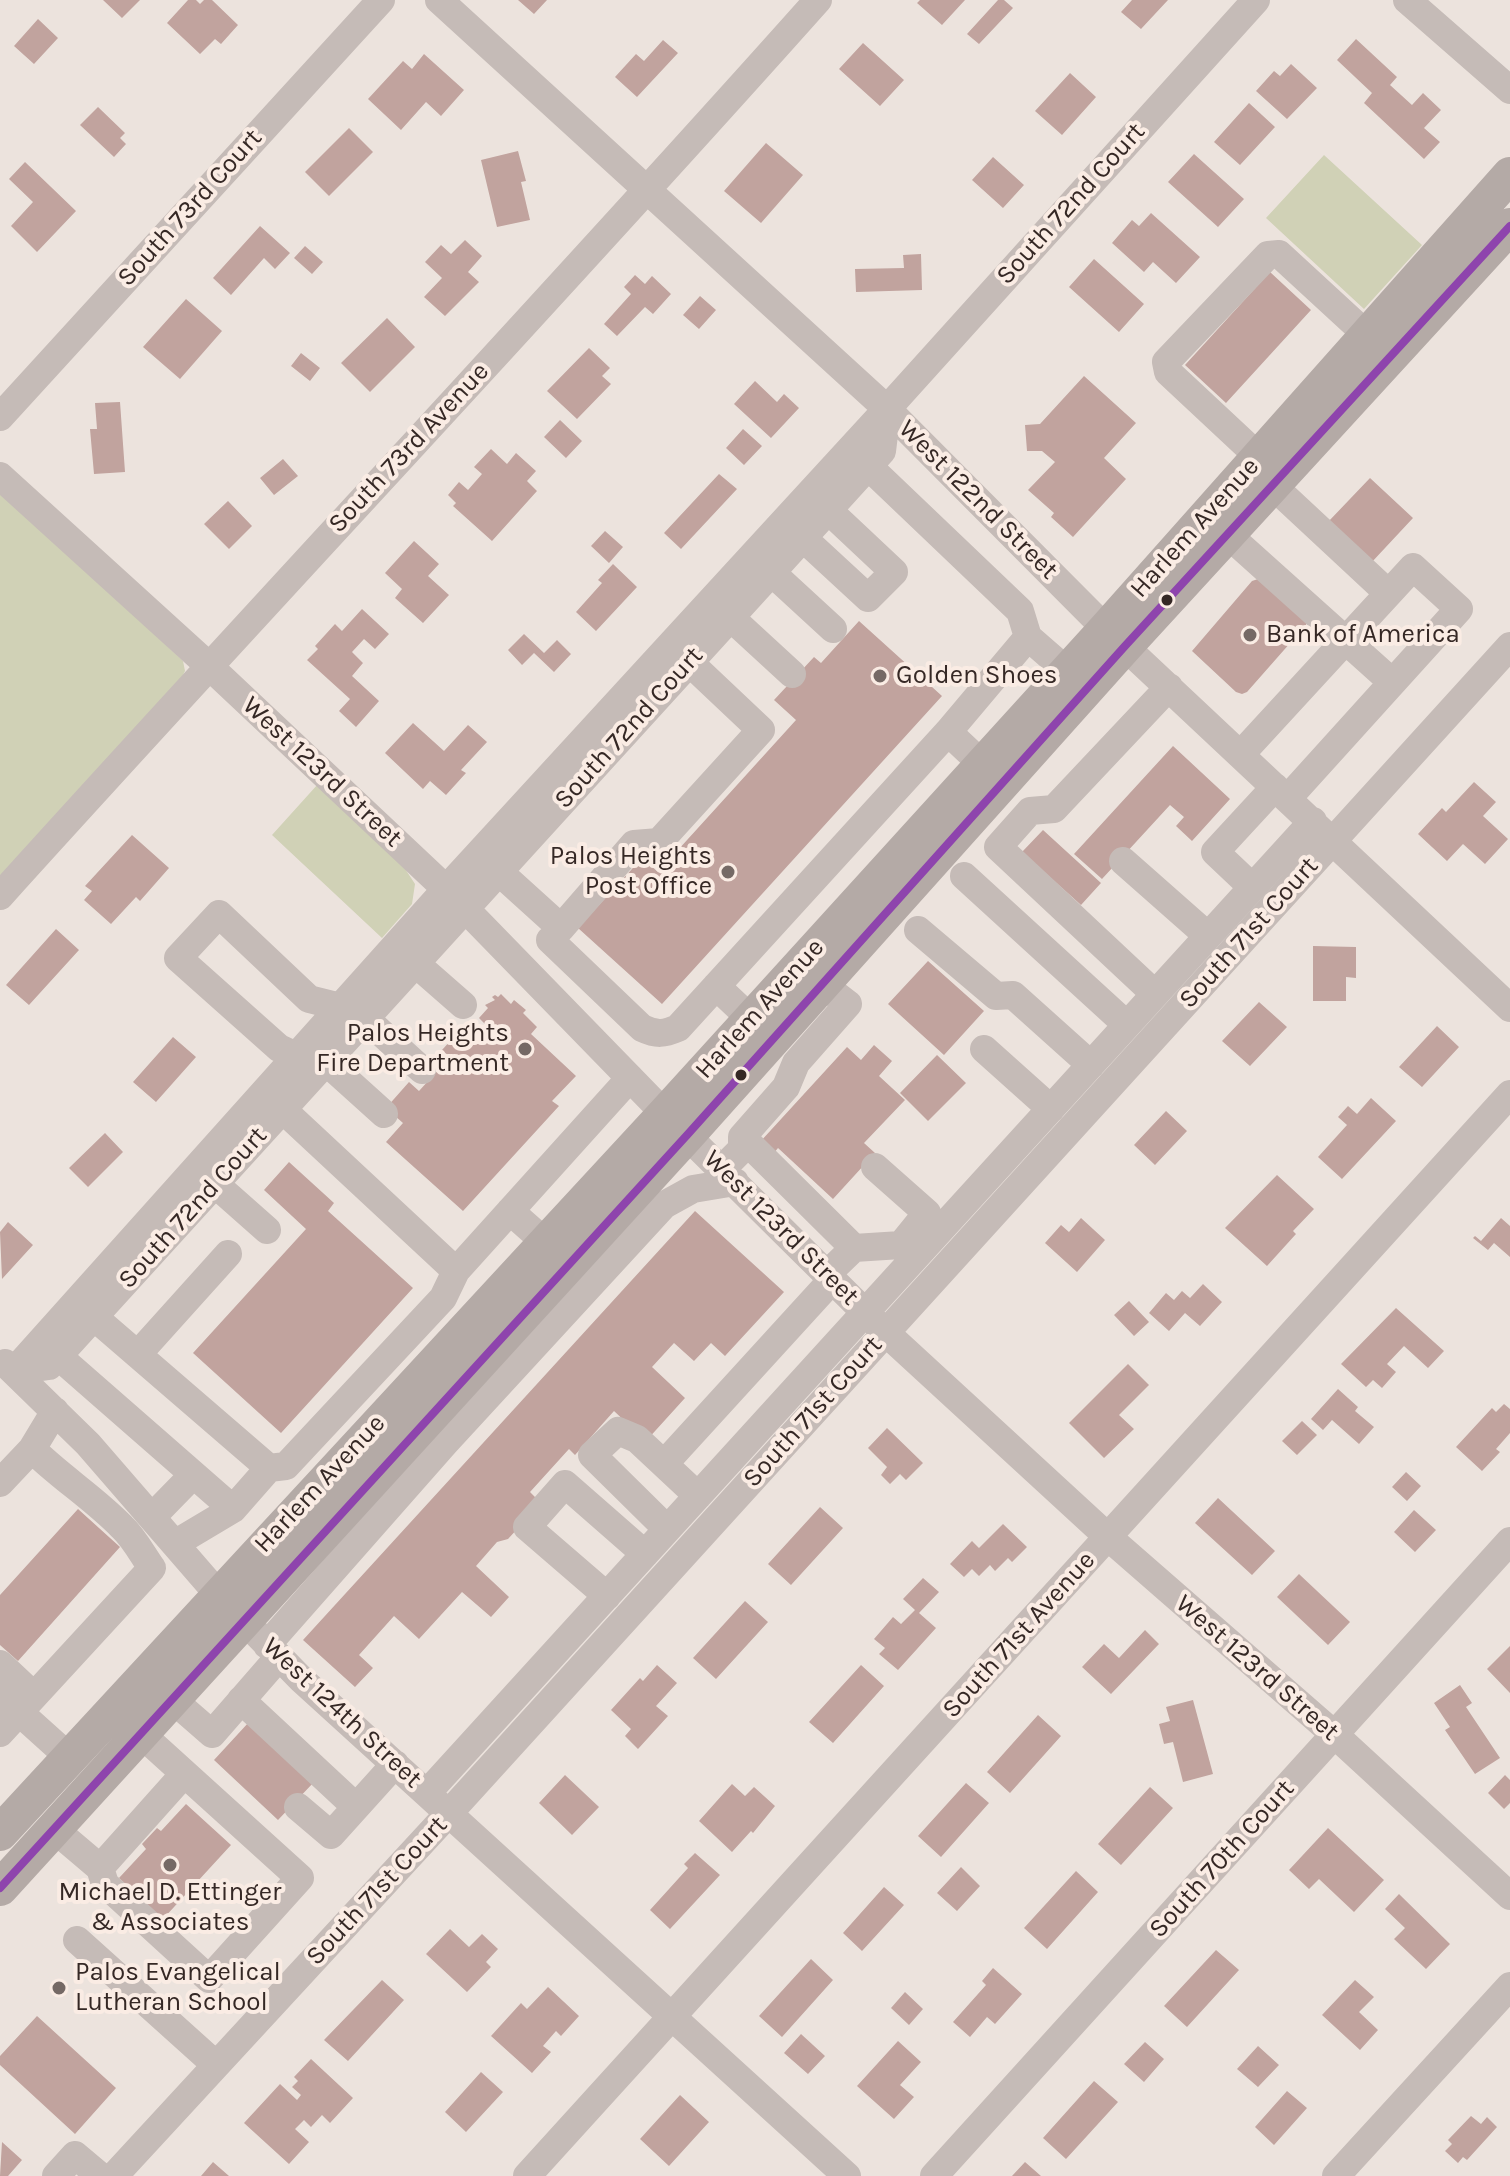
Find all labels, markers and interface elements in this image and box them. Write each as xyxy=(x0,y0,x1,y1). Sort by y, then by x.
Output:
street label: South 72nd Court xyxy=(990,117,1152,291)
street label: South 73rd Court xyxy=(111,123,269,293)
street label: South 73rd Avenue xyxy=(322,356,496,540)
street label: West 122nd Street xyxy=(892,414,1064,586)
street label: Harlem Avenue xyxy=(1124,452,1266,604)
unlabelled marker xyxy=(1159,592,1175,608)
place label: Bank of America xyxy=(1266,619,1460,651)
marker: Bank of America xyxy=(1241,626,1259,644)
street label: South 72nd Court xyxy=(548,641,710,815)
place label: Golden Shoes xyxy=(896,660,1057,692)
marker: Golden Shoes xyxy=(871,667,889,685)
street label: West 123rd Street xyxy=(236,690,408,854)
place label: Palos Heights Post Office xyxy=(550,841,712,902)
street label: South 71st Court xyxy=(1173,851,1325,1015)
marker: Palos Heights Post Office xyxy=(719,863,737,881)
street label: Harlem Avenue xyxy=(689,933,831,1085)
place label: Palos Heights Fire Department xyxy=(316,1018,509,1080)
marker: Palos Heights Fire Department xyxy=(516,1040,534,1058)
unlabelled marker xyxy=(733,1067,749,1083)
street label: South 72nd Court xyxy=(112,1121,274,1295)
street label: West 123rd Street xyxy=(697,1144,865,1312)
street label: South 71st Court xyxy=(737,1330,889,1494)
street label: Harlem Avenue xyxy=(248,1408,392,1560)
street label: South 71st Avenue xyxy=(936,1545,1102,1725)
street label: West 123rd Street xyxy=(1169,1588,1345,1748)
street label: West 124th Street xyxy=(256,1631,428,1795)
street label: South 70th Court xyxy=(1143,1774,1301,1944)
street label: South 71st Court xyxy=(300,1810,454,1972)
marker: Michael D. Ettinger & Associates xyxy=(161,1856,179,1874)
place label: Michael D. Ettinger & Associates xyxy=(58,1877,282,1938)
place label: Palos Evangelical Lutheran School xyxy=(75,1957,281,2018)
marker: Palos Evangelical Lutheran School xyxy=(50,1979,68,1997)

